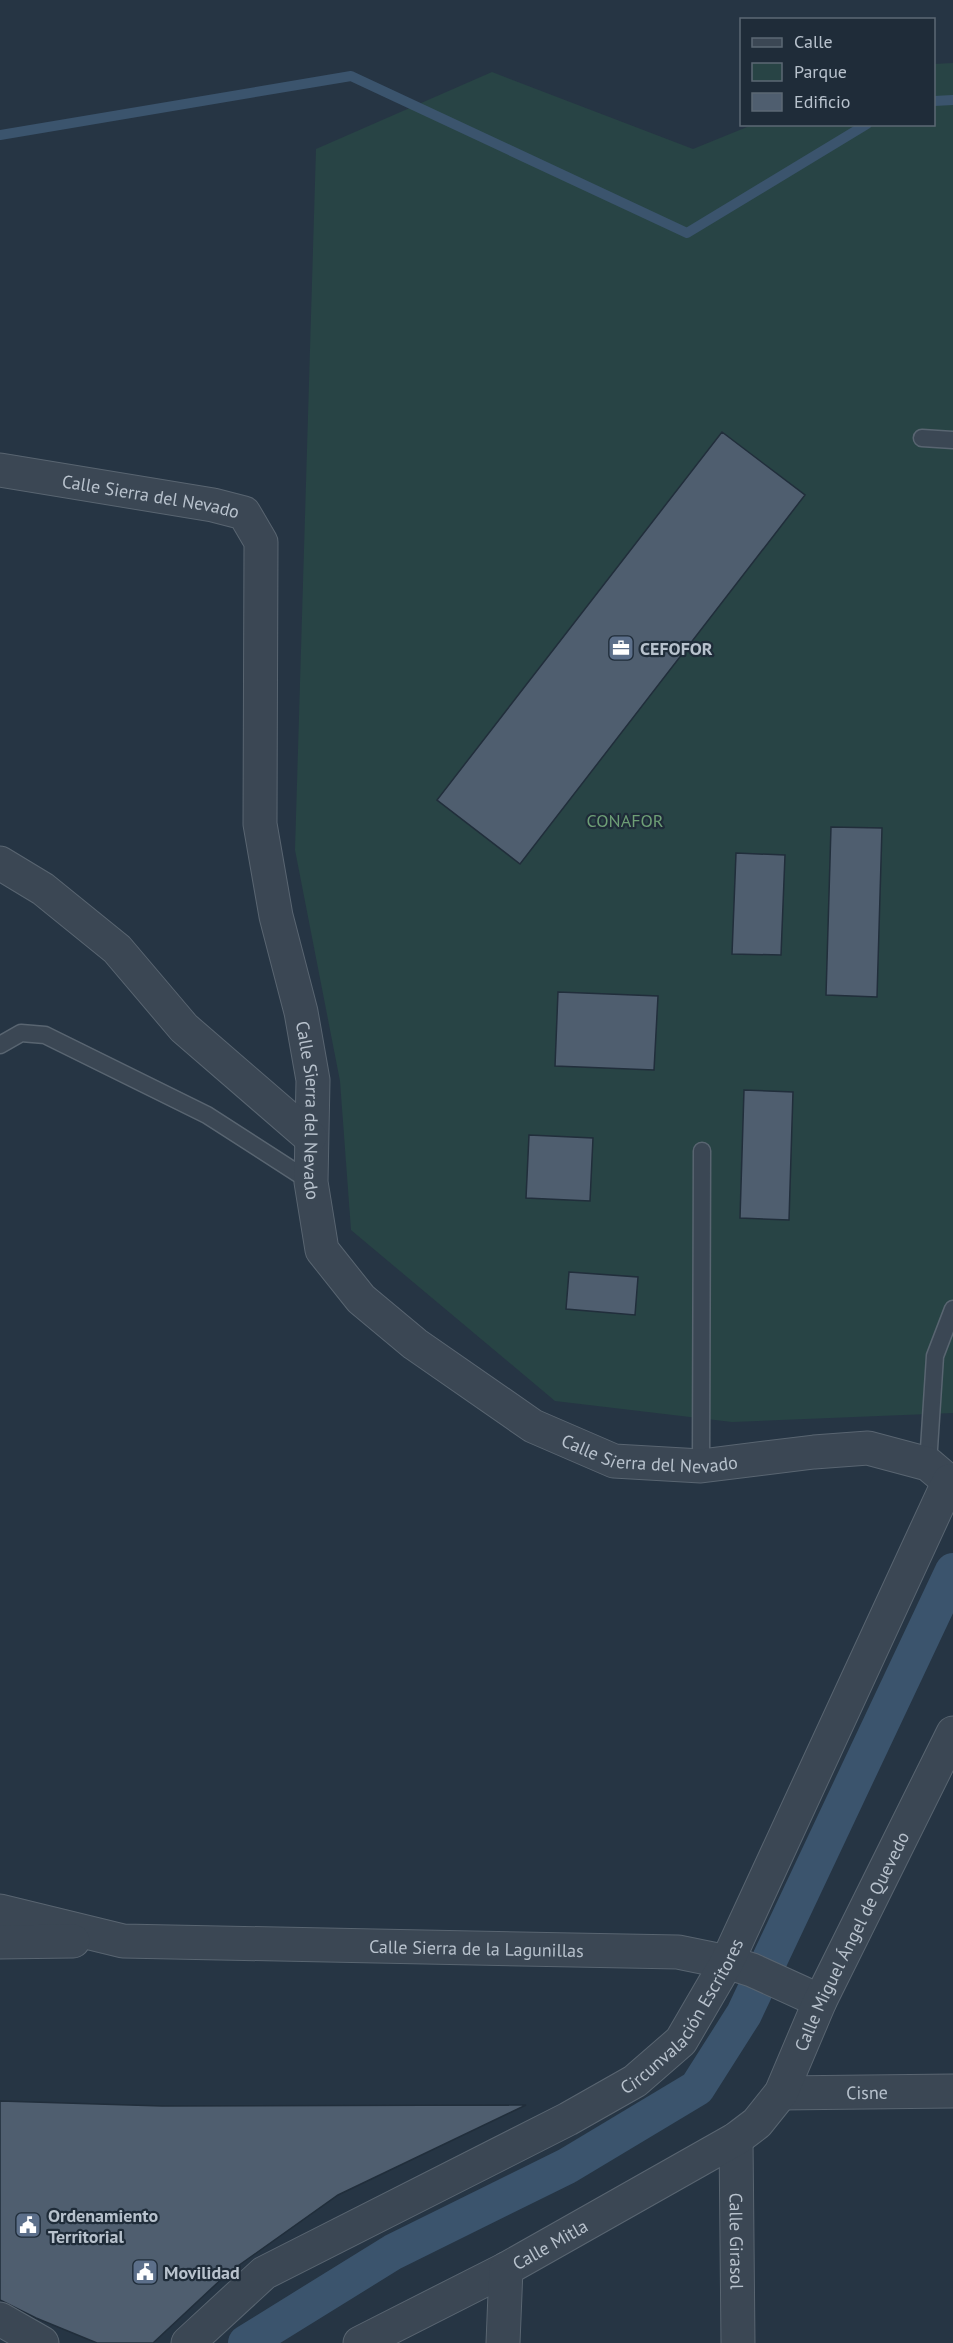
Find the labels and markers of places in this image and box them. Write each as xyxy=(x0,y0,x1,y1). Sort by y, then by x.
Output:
office icon: CEFOFOR xyxy=(606,633,636,663)
place label: CEFOFOR xyxy=(640,637,713,660)
place label: Ordenamiento Territorial xyxy=(48,2204,158,2248)
public building icon: Ordenamiento Territorial xyxy=(13,2210,43,2240)
public building icon: Movilidad xyxy=(130,2257,160,2287)
place label: Movilidad xyxy=(164,2261,240,2284)

